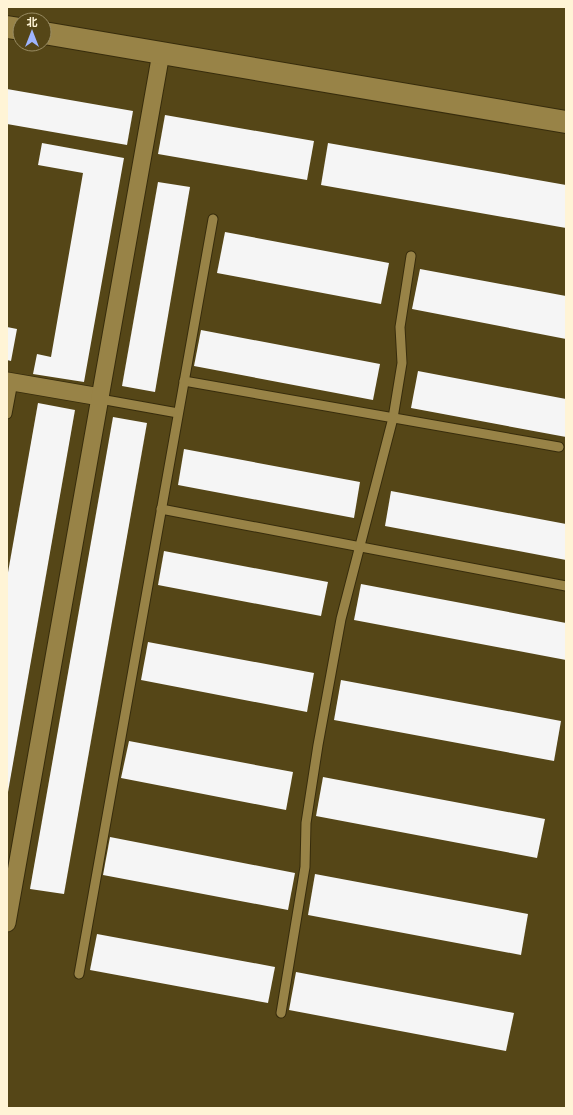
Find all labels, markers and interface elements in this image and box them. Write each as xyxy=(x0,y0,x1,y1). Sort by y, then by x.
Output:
north arrow xyxy=(12,12,52,52)
text: 北 xyxy=(27,16,38,29)

